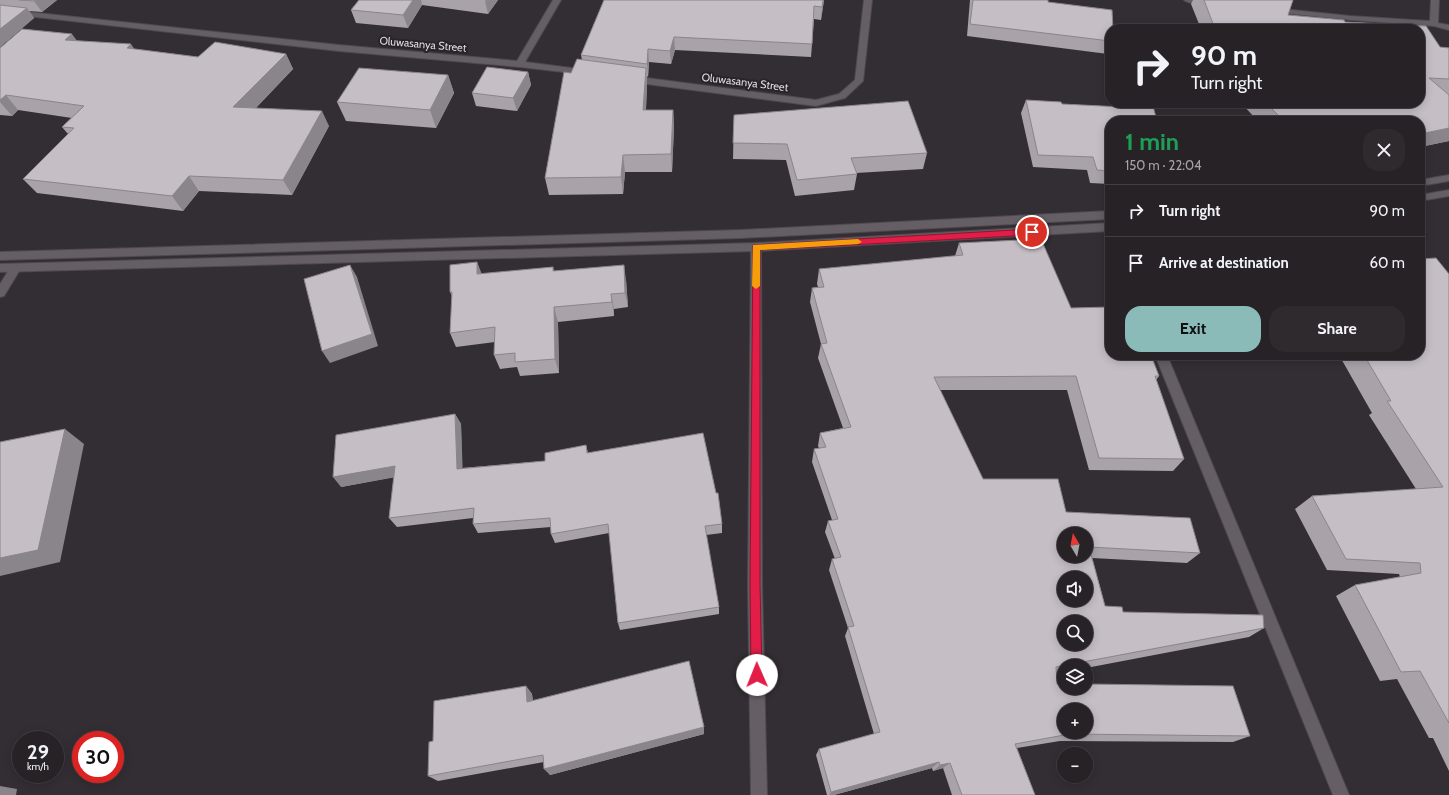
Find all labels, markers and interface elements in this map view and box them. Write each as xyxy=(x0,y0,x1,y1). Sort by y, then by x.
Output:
street label: Oluwasanya Street xyxy=(379,33,467,55)
text: 90 m xyxy=(1191,38,1257,72)
icon: right xyxy=(1125,40,1177,92)
street label: Oluwasanya Street xyxy=(701,70,789,94)
text: Turn right xyxy=(1191,72,1262,94)
text: 1 min xyxy=(1125,127,1179,156)
button: close xyxy=(1363,129,1405,171)
text: 150 m · 22:04 xyxy=(1125,157,1202,173)
icon: right xyxy=(1125,200,1147,222)
text: Turn right xyxy=(1159,202,1220,220)
text: 90 m xyxy=(1369,202,1405,220)
pin xyxy=(1015,215,1049,249)
icon: arrive xyxy=(1021,221,1043,243)
icon: arrive xyxy=(1125,252,1147,274)
text: Arrive at destination xyxy=(1159,254,1289,272)
text: 60 m xyxy=(1369,254,1405,272)
button: Exit xyxy=(1125,306,1261,352)
button: Share xyxy=(1269,306,1405,352)
north arrow xyxy=(1057,527,1093,563)
map controls xyxy=(1057,527,1093,783)
button: sound xyxy=(1057,571,1093,607)
button: search xyxy=(1057,615,1093,651)
position arrow xyxy=(736,654,778,696)
button: layers xyxy=(1057,659,1093,695)
button: + xyxy=(1057,703,1093,739)
speed limit sign: 30 xyxy=(72,731,124,783)
text: 29 xyxy=(27,740,49,764)
button: − xyxy=(1057,747,1093,783)
text: km/h xyxy=(27,760,49,773)

